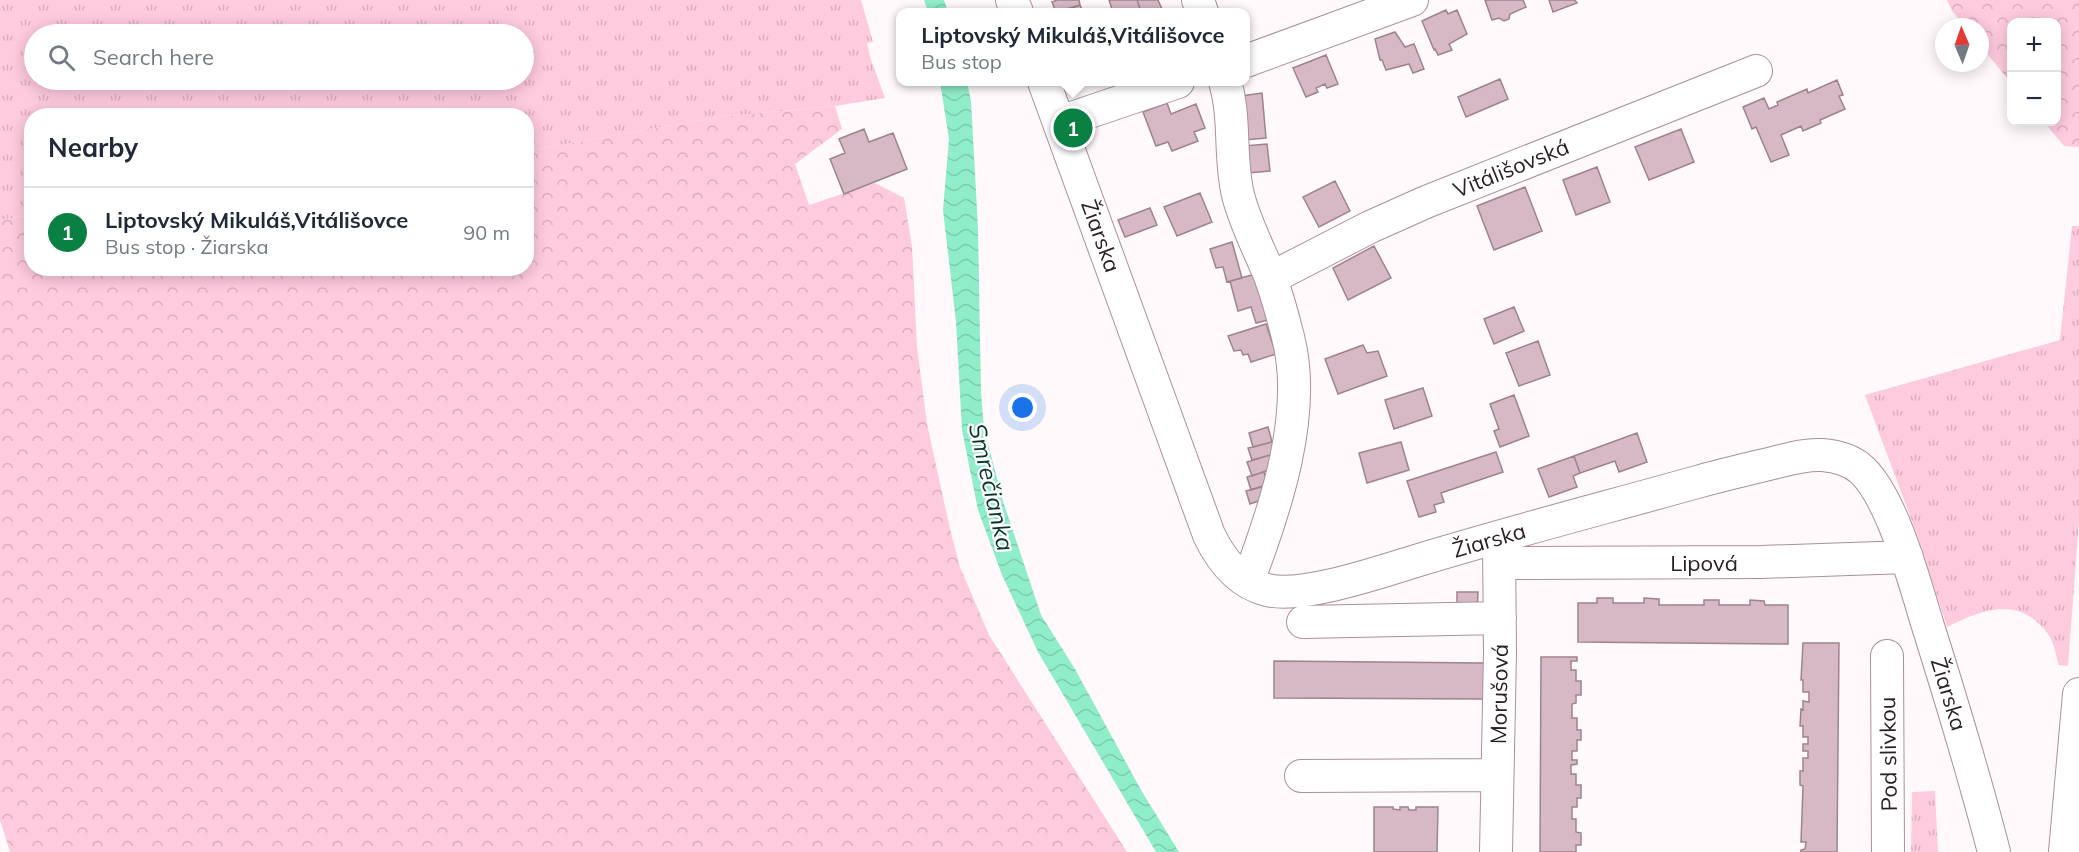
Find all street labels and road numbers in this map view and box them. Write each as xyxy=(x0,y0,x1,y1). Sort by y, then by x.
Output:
street label: Vitálišovská xyxy=(1449,132,1573,204)
street label: Žiarska xyxy=(1075,196,1127,276)
street label: Žiarska xyxy=(1449,516,1529,564)
street label: Lipová xyxy=(1670,549,1738,577)
street label: Morušová xyxy=(1484,644,1514,744)
street label: Žiarska xyxy=(1925,654,1973,734)
street label: Pod slivkou xyxy=(1873,696,1903,812)

